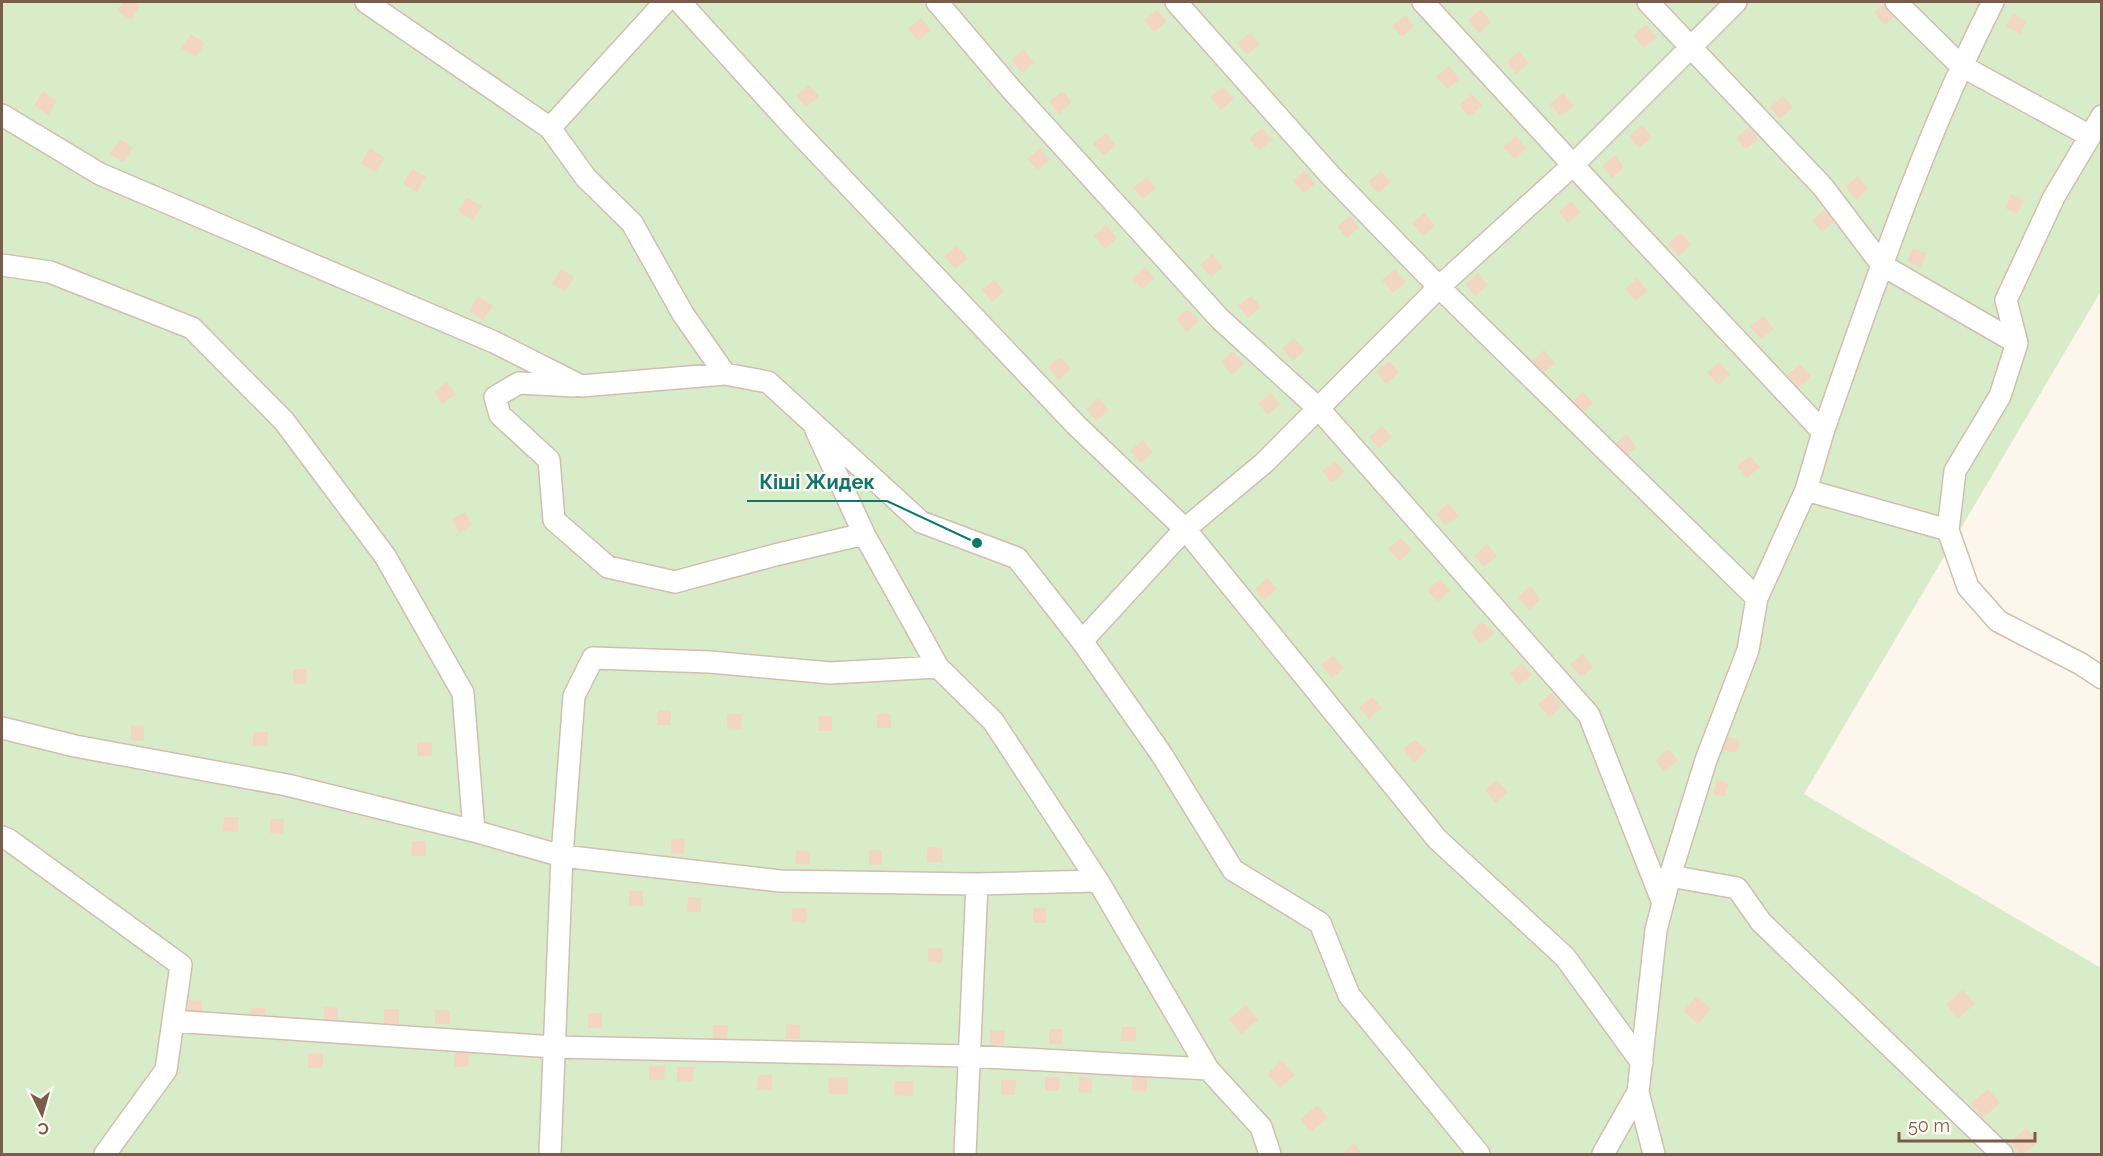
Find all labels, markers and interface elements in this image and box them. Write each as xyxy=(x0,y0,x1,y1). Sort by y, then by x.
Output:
callout: Кіші Жидек xyxy=(747,463,887,501)
text: Кіші Жидек xyxy=(759,470,875,494)
north arrow xyxy=(12,1084,72,1144)
scale bar xyxy=(1899,1105,2036,1143)
text: 50 m xyxy=(1908,1115,1950,1136)
text: С xyxy=(37,1119,50,1138)

